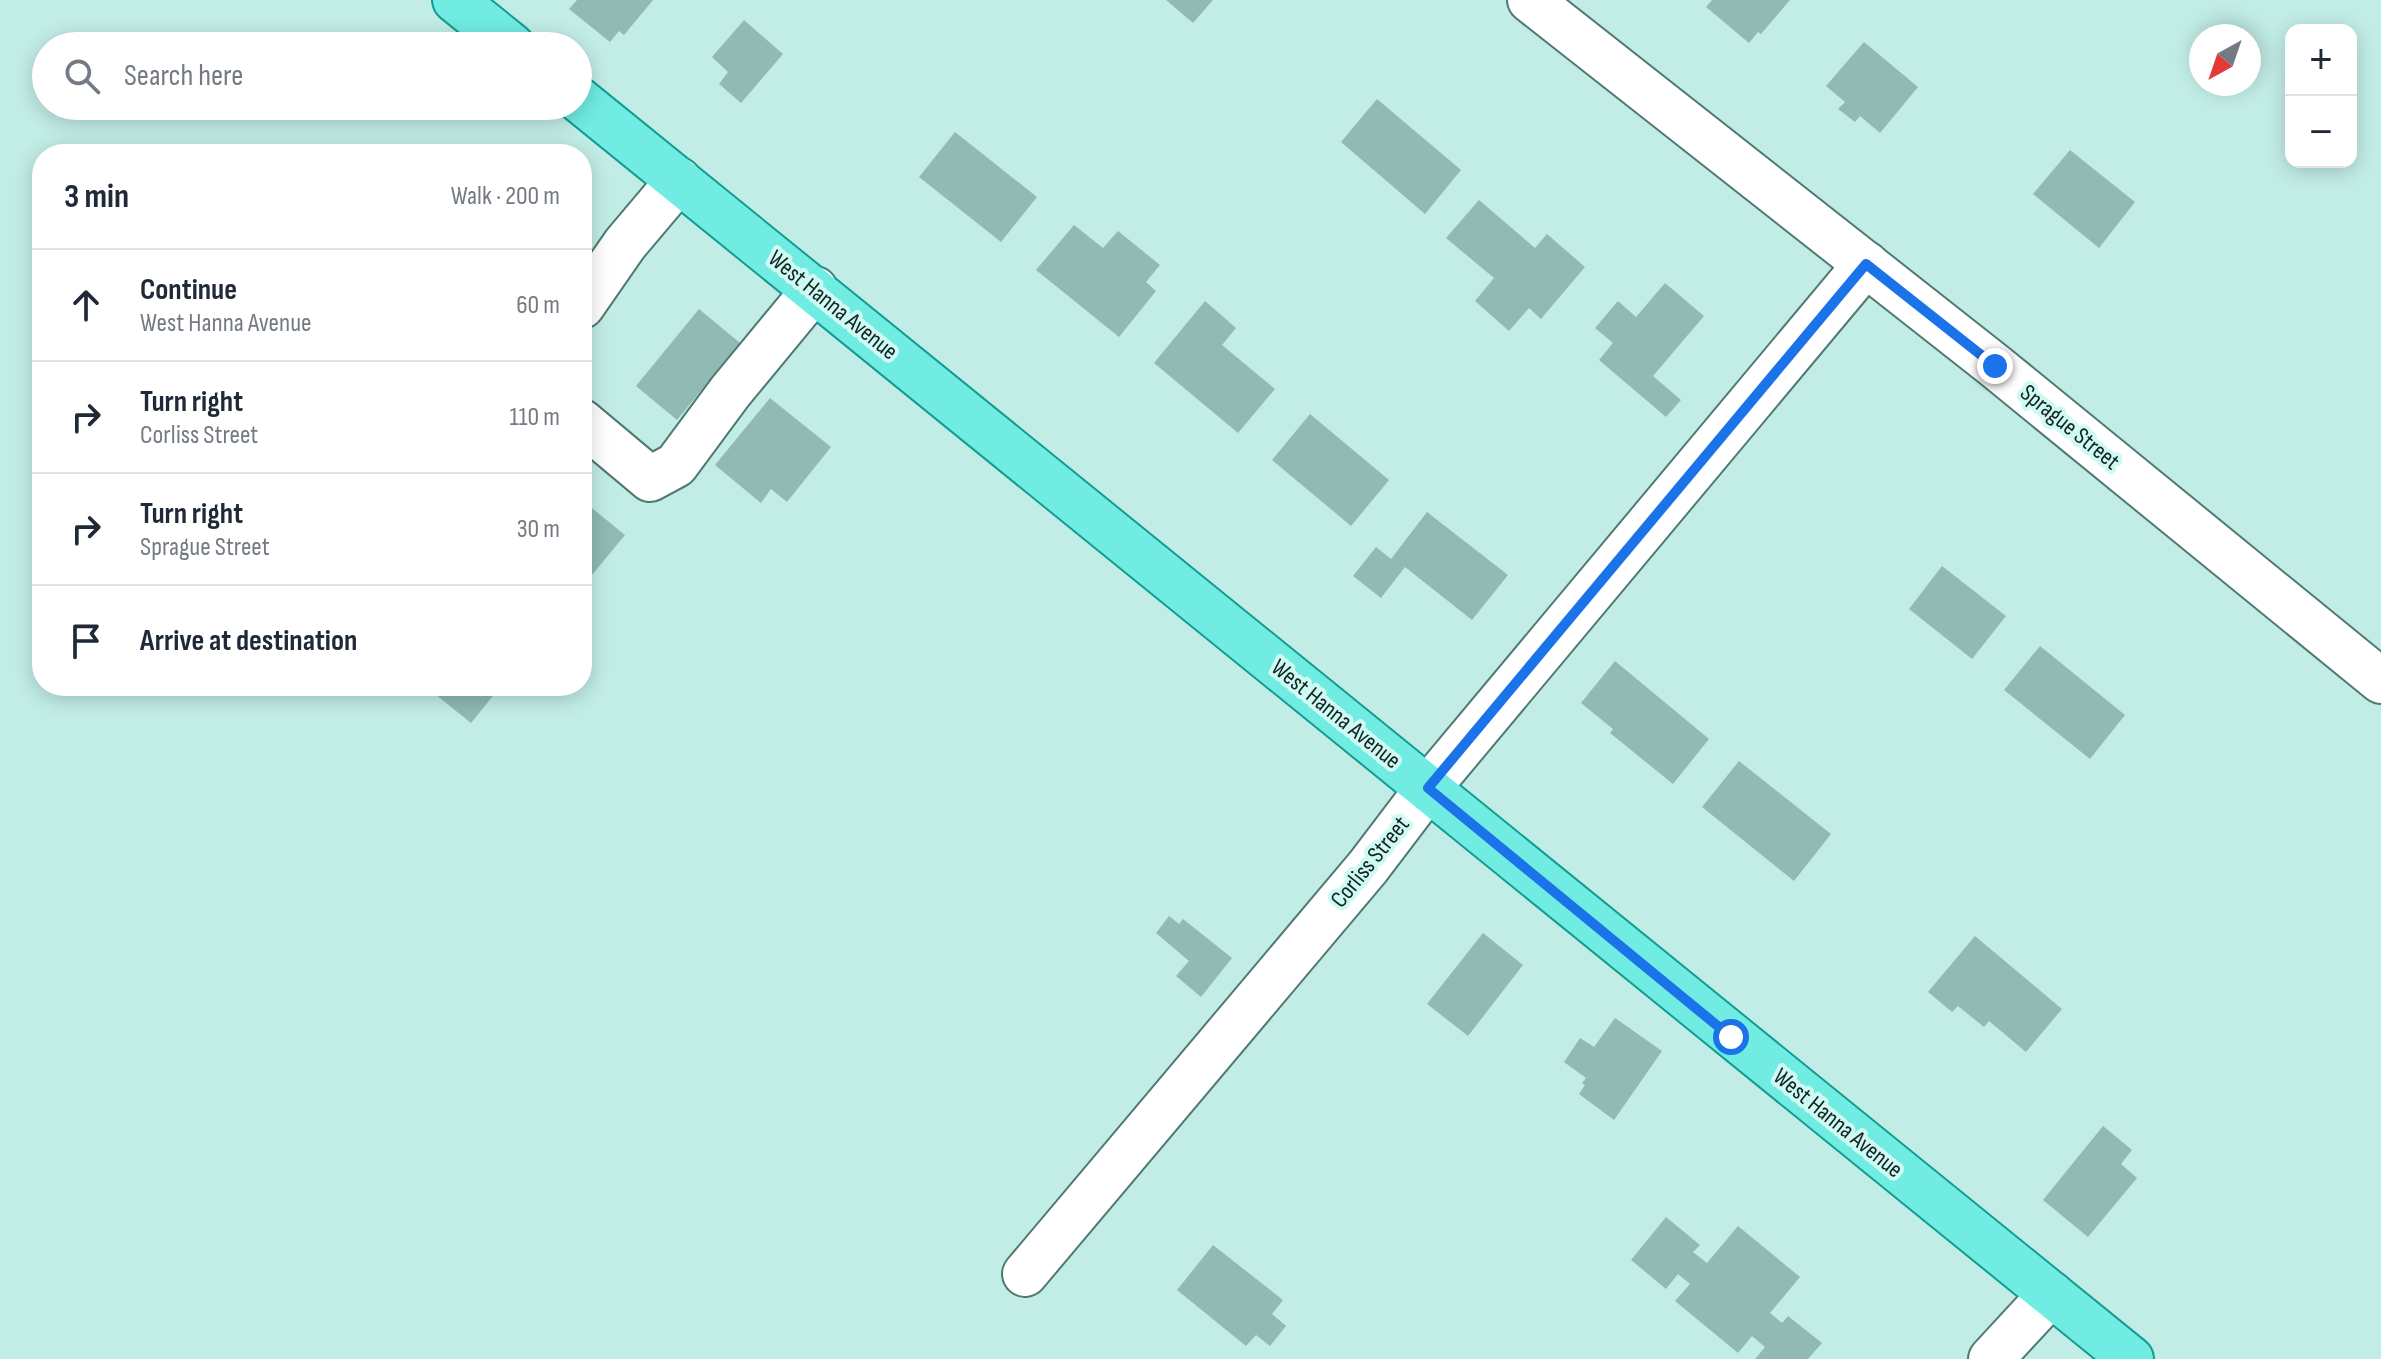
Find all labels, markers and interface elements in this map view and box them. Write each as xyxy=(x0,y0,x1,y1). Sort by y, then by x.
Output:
north arrow xyxy=(2189,24,2261,96)
map controls xyxy=(2285,24,2357,168)
button: + xyxy=(2285,24,2357,96)
search box xyxy=(32,32,592,120)
icon: search xyxy=(60,54,104,98)
text: Search here xyxy=(124,58,243,94)
button: − xyxy=(2285,96,2357,168)
text: 3 min xyxy=(64,176,129,217)
text: Walk · 200 m xyxy=(451,181,560,212)
street label: West Hanna Avenue xyxy=(762,244,904,366)
text: Continue xyxy=(140,272,237,308)
icon: ahead xyxy=(64,283,108,327)
text: 60 m xyxy=(516,290,560,321)
text: West Hanna Avenue xyxy=(140,308,312,339)
route end xyxy=(1977,348,2013,384)
street label: Sprague Street xyxy=(2014,378,2126,476)
text: Turn right xyxy=(140,384,243,420)
icon: right xyxy=(64,395,108,439)
text: 110 m xyxy=(509,402,560,433)
text: Corliss Street xyxy=(140,420,258,451)
text: Turn right xyxy=(140,496,243,532)
icon: right xyxy=(64,507,108,551)
text: 30 m xyxy=(517,514,560,545)
text: Sprague Street xyxy=(140,532,270,563)
icon: arrive xyxy=(64,619,108,663)
text: Arrive at destination xyxy=(140,623,357,659)
street label: West Hanna Avenue xyxy=(1265,653,1407,775)
street label: Corliss Street xyxy=(1324,810,1416,914)
route start xyxy=(1713,1019,1749,1055)
street label: West Hanna Avenue xyxy=(1767,1062,1909,1184)

